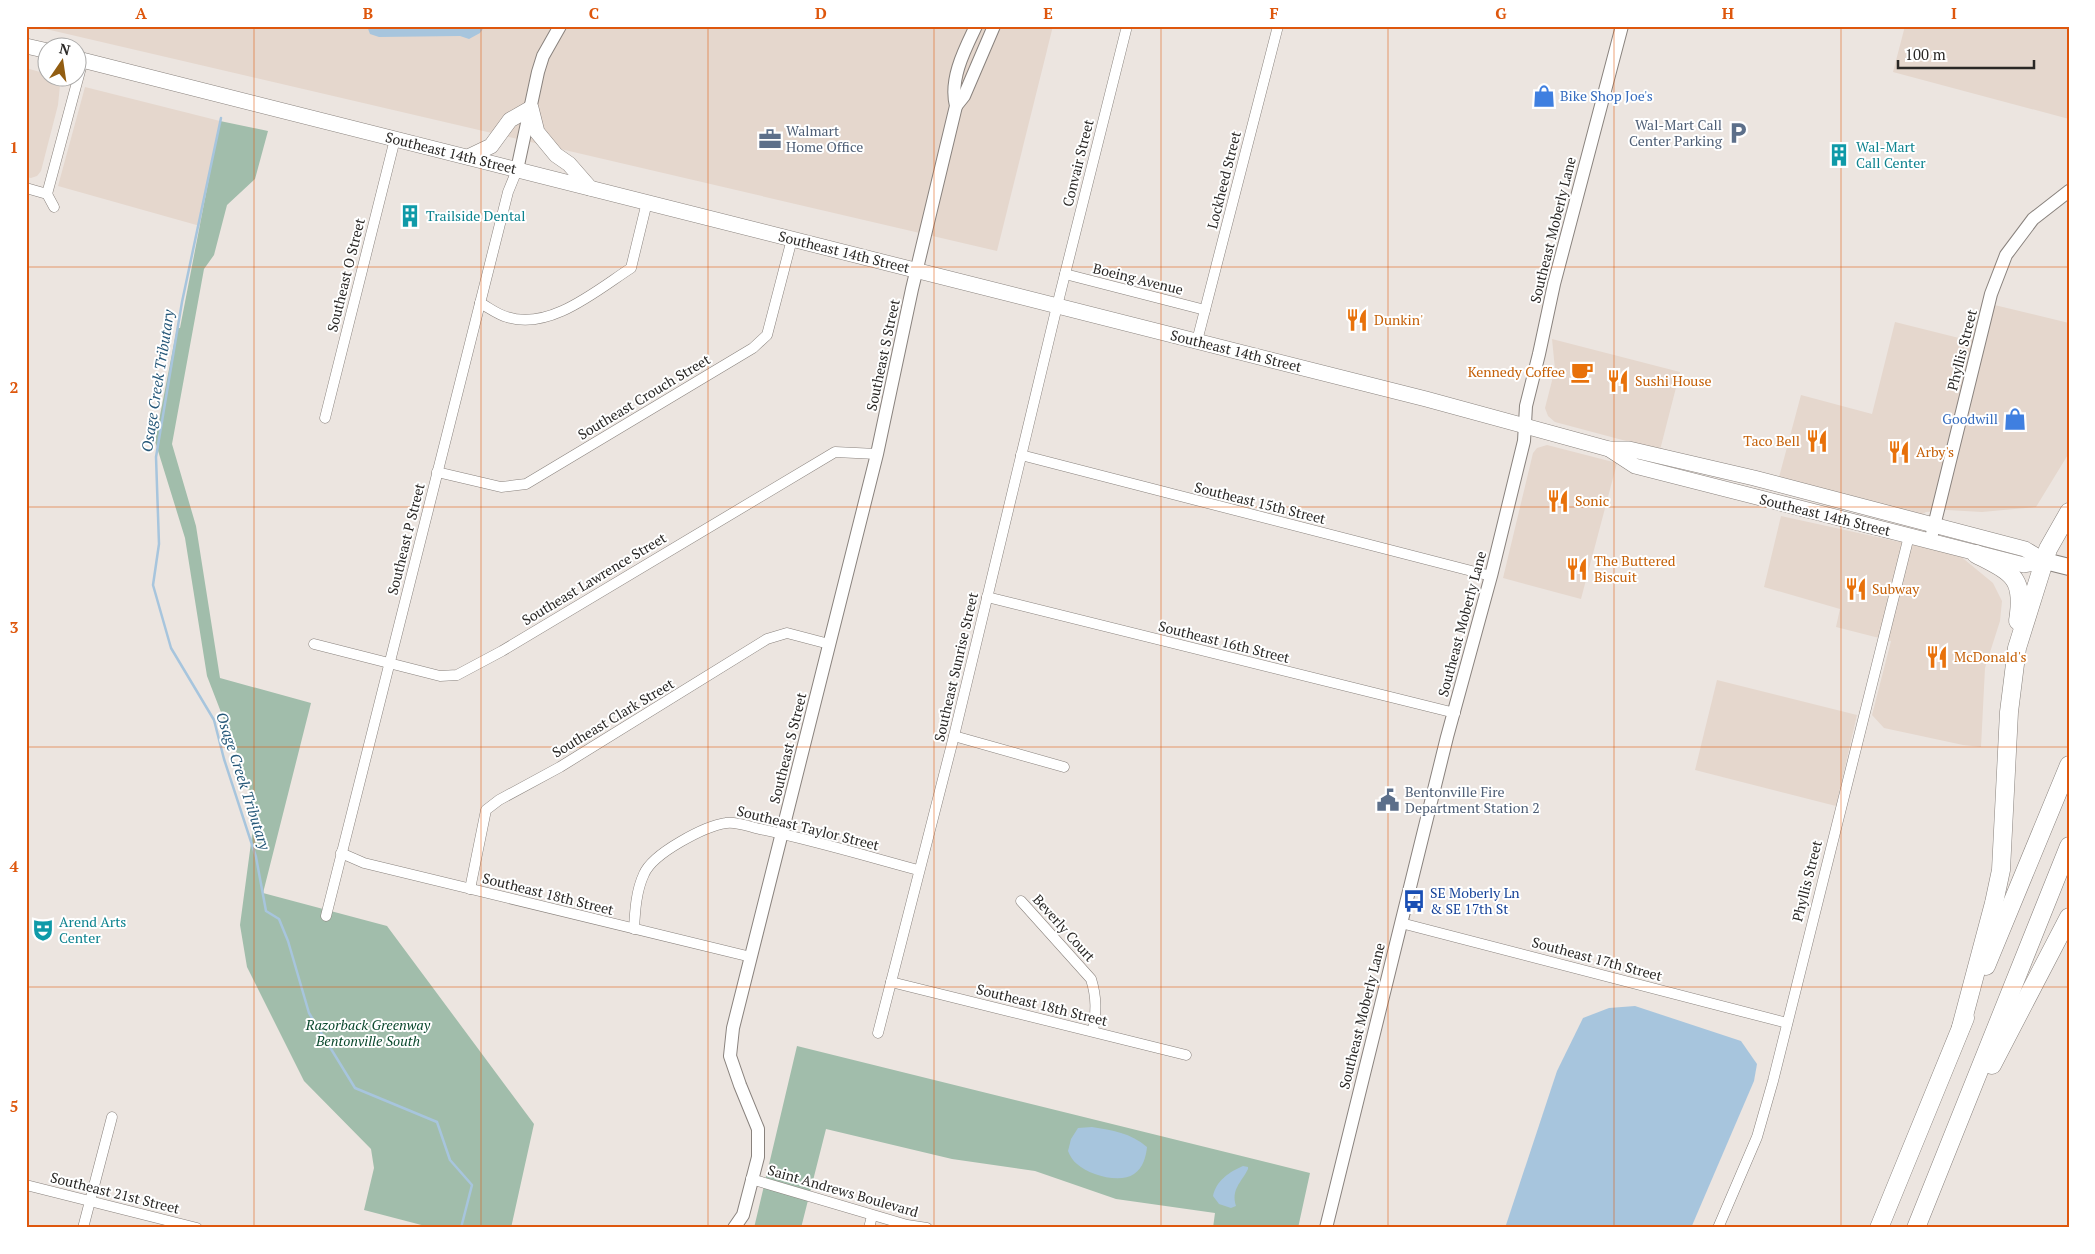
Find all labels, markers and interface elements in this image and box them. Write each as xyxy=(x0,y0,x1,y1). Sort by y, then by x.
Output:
text: A xyxy=(135,2,147,24)
text: B xyxy=(363,2,373,24)
text: C xyxy=(589,2,599,24)
text: D xyxy=(815,2,827,24)
text: E xyxy=(1043,2,1053,24)
text: F xyxy=(1269,2,1279,24)
text: G xyxy=(1495,2,1507,24)
text: H xyxy=(1722,2,1734,24)
text: I xyxy=(1951,2,1957,24)
north arrow xyxy=(38,38,88,88)
text: N xyxy=(58,38,73,59)
scale bar xyxy=(1898,38,2034,70)
text: 100 m xyxy=(1905,44,1946,64)
shop icon: Bike Shop Joe's xyxy=(1531,83,1557,109)
place label: Bike Shop Joe's xyxy=(1560,86,1653,105)
place label: Wal-Mart Call Center Parking xyxy=(1629,115,1723,150)
street label: Convair Street xyxy=(1058,116,1098,208)
parking icon: Wal-Mart Call Center Parking xyxy=(1725,120,1751,146)
place label: Walmart Home Office xyxy=(786,121,863,156)
office icon: Walmart Home Office xyxy=(757,126,783,152)
street label: Southeast 14th Street xyxy=(384,127,519,178)
street label: Lockheed Street xyxy=(1202,128,1245,231)
text: 1 xyxy=(9,136,19,158)
place label: Wal-Mart Call Center xyxy=(1856,137,1926,172)
building icon: Wal-Mart Call Center xyxy=(1826,142,1852,168)
street label: Southeast Moberly Lane xyxy=(1525,155,1580,305)
building icon: Trailside Dental xyxy=(397,203,423,229)
place label: Trailside Dental xyxy=(426,206,525,225)
street label: Southeast O Street xyxy=(322,215,369,334)
street label: Southeast 14th Street xyxy=(777,226,912,277)
street label: Boeing Avenue xyxy=(1091,258,1185,299)
street label: Southeast S Street xyxy=(861,297,904,412)
street label: Phyllis Street xyxy=(1942,306,1981,392)
water label: Osage Creek Tributary xyxy=(136,307,178,453)
restaurant icon: Dunkin' xyxy=(1344,307,1370,333)
place label: Dunkin' xyxy=(1374,310,1423,329)
street label: Southeast 14th Street xyxy=(1169,325,1304,376)
street label: Southeast Crouch Street xyxy=(574,349,714,444)
cafe icon: Kennedy Coffee xyxy=(1569,359,1595,385)
place label: Kennedy Coffee xyxy=(1468,362,1565,381)
restaurant icon: Sushi House xyxy=(1605,368,1631,394)
place label: Sushi House xyxy=(1635,371,1712,390)
text: 2 xyxy=(9,376,19,398)
shop icon: Goodwill xyxy=(2002,406,2028,432)
place label: Goodwill xyxy=(1942,409,1998,428)
restaurant icon: Taco Bell xyxy=(1804,428,1830,454)
place label: Taco Bell xyxy=(1743,431,1800,450)
restaurant icon: Arby's xyxy=(1886,439,1912,465)
place label: Arby's xyxy=(1916,442,1954,461)
street label: Southeast 15th Street xyxy=(1193,477,1328,528)
street label: Southeast P Street xyxy=(382,480,429,597)
restaurant icon: Sonic xyxy=(1545,488,1571,514)
street label: Southeast 14th Street xyxy=(1758,489,1893,540)
place label: Sonic xyxy=(1575,491,1609,510)
street label: Southeast Lawrence Street xyxy=(518,527,670,629)
street label: Southeast Moberly Lane xyxy=(1433,549,1490,699)
place label: The Buttered Biscuit xyxy=(1594,551,1676,586)
restaurant icon: The Buttered Biscuit xyxy=(1564,556,1590,582)
restaurant icon: Subway xyxy=(1843,576,1869,602)
place label: Subway xyxy=(1872,579,1920,598)
street label: Southeast Sunrise Street xyxy=(929,590,982,743)
text: 3 xyxy=(9,616,19,638)
street label: Southeast 16th Street xyxy=(1157,616,1292,667)
restaurant icon: McDonald's xyxy=(1924,644,1950,670)
place label: McDonald's xyxy=(1954,647,2026,666)
street label: Southeast Clark Street xyxy=(548,673,678,762)
street label: Southeast S Street xyxy=(765,690,811,805)
water label: Osage Creek Tributary xyxy=(212,709,276,853)
place label: Bentonville Fire Department Station 2 xyxy=(1405,782,1540,817)
public building icon: Bentonville Fire Department Station 2 xyxy=(1375,787,1401,813)
street label: Southeast Taylor Street xyxy=(735,801,882,855)
street label: Phyllis Street xyxy=(1787,837,1826,923)
text: 4 xyxy=(9,855,19,877)
street label: Southeast 18th Street xyxy=(481,868,616,919)
place label: SE Moberly Ln & SE 17th St xyxy=(1430,883,1520,918)
bus stop icon: SE Moberly Ln & SE 17th St xyxy=(1401,888,1427,914)
street label: Beverly Court xyxy=(1029,890,1100,966)
place label: Arend Arts Center xyxy=(59,912,126,947)
theatre icon: Arend Arts Center xyxy=(30,917,56,943)
street label: Southeast 17th Street xyxy=(1530,932,1665,985)
street label: Southeast Moberly Lane xyxy=(1334,941,1389,1091)
street label: Southeast 18th Street xyxy=(975,979,1110,1030)
park label: Razorback Greenway Bentonville South xyxy=(305,1015,431,1050)
text: 5 xyxy=(9,1095,19,1117)
street label: Saint Andrews Boulevard xyxy=(766,1160,921,1221)
street label: Southeast 21st Street xyxy=(49,1167,182,1218)

